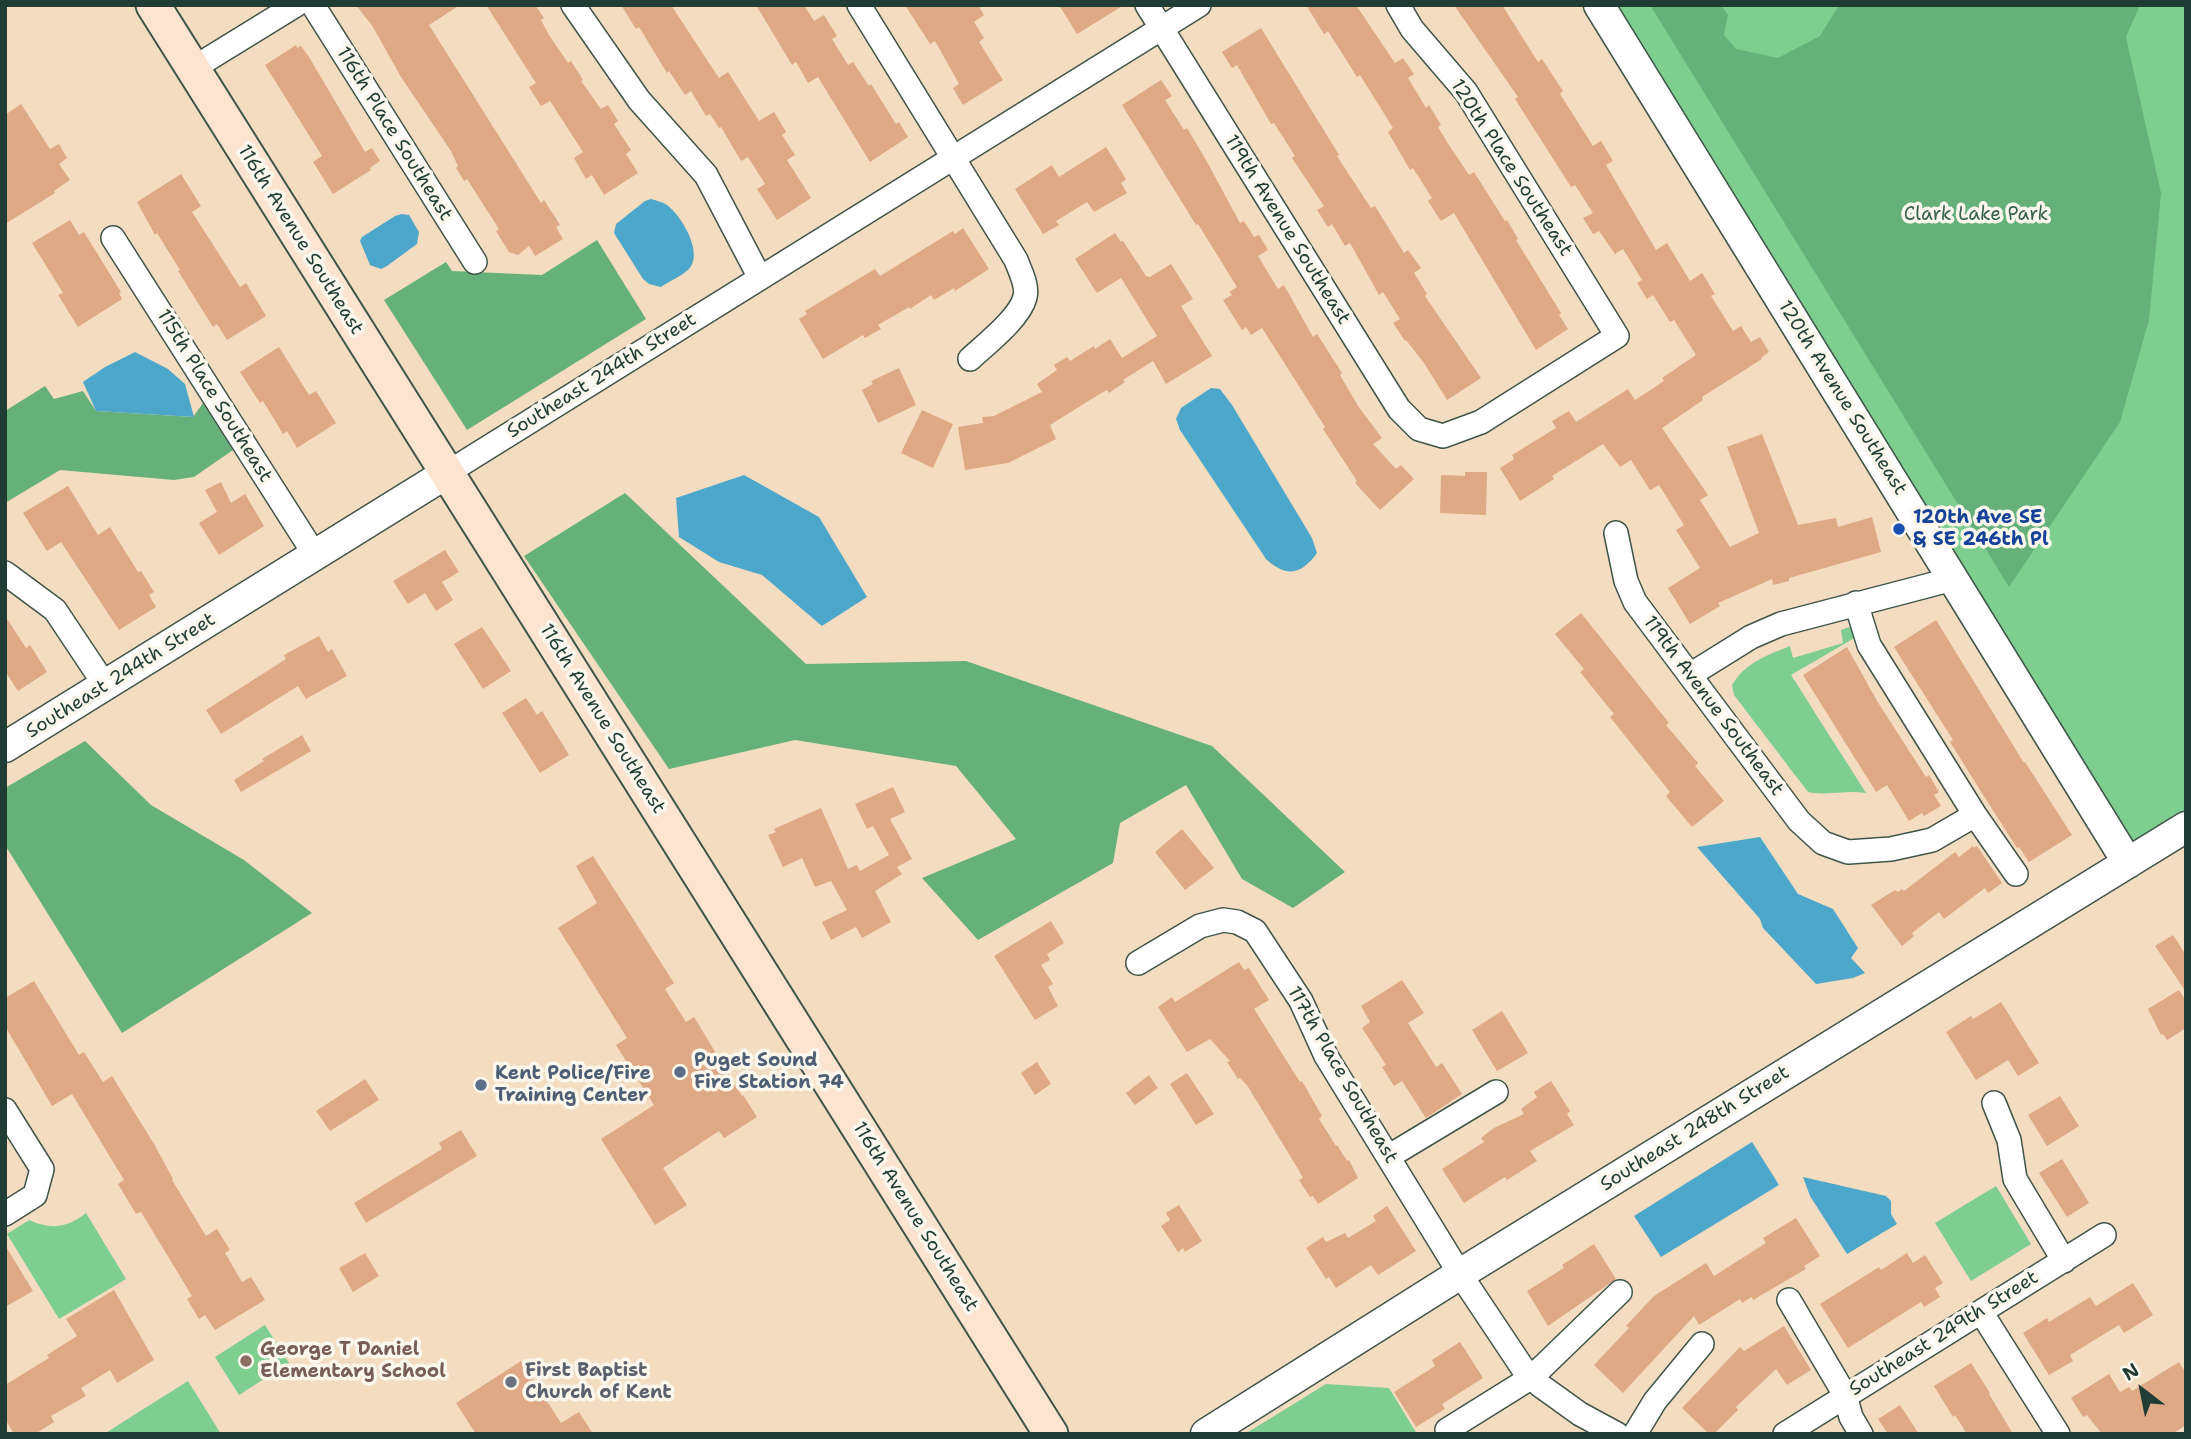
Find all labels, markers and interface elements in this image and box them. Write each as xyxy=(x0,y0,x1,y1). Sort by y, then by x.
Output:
street label: 116th Place Southeast xyxy=(331,43,457,225)
street label: 120th Place Southeast xyxy=(1445,75,1577,261)
street label: 119th Avenue Southeast xyxy=(1219,131,1355,329)
street label: 116th Avenue Southeast xyxy=(232,141,368,339)
park label: Clark Lake Park xyxy=(1904,204,2048,226)
street label: 120th Avenue Southeast xyxy=(1773,297,1911,499)
street label: 115th Place Southeast xyxy=(151,305,277,487)
street label: Southeast 244th Street xyxy=(503,308,701,444)
place label: 120th Ave SE & SE 246th Pl xyxy=(1913,507,2049,551)
marker: 120th Ave SE & SE 246th Pl xyxy=(1891,521,1907,537)
street label: Southeast 244th Street xyxy=(22,608,220,744)
street label: 119th Avenue Southeast xyxy=(1638,612,1788,800)
street label: 116th Avenue Southeast xyxy=(534,620,670,818)
street label: 117th Place Southeast xyxy=(1282,982,1402,1168)
place label: Puget Sound Fire Station 74 xyxy=(694,1050,844,1094)
street label: Southeast 248th Street xyxy=(1596,1061,1794,1197)
place label: Kent Police/Fire Training Center xyxy=(495,1063,651,1107)
marker: Puget Sound Fire Station 74 xyxy=(672,1064,688,1080)
marker: Kent Police/Fire Training Center xyxy=(473,1077,489,1093)
street label: 116th Avenue Southeast xyxy=(847,1118,983,1316)
street label: Southeast 249th Street xyxy=(1845,1266,2043,1402)
place label: George T Daniel Elementary School xyxy=(260,1339,446,1383)
marker: George T Daniel Elementary School xyxy=(238,1353,254,1369)
north arrow xyxy=(2107,1355,2177,1425)
text: N xyxy=(2118,1357,2144,1386)
place label: First Baptist Church of Kent xyxy=(525,1360,672,1404)
marker: First Baptist Church of Kent xyxy=(503,1374,519,1390)

